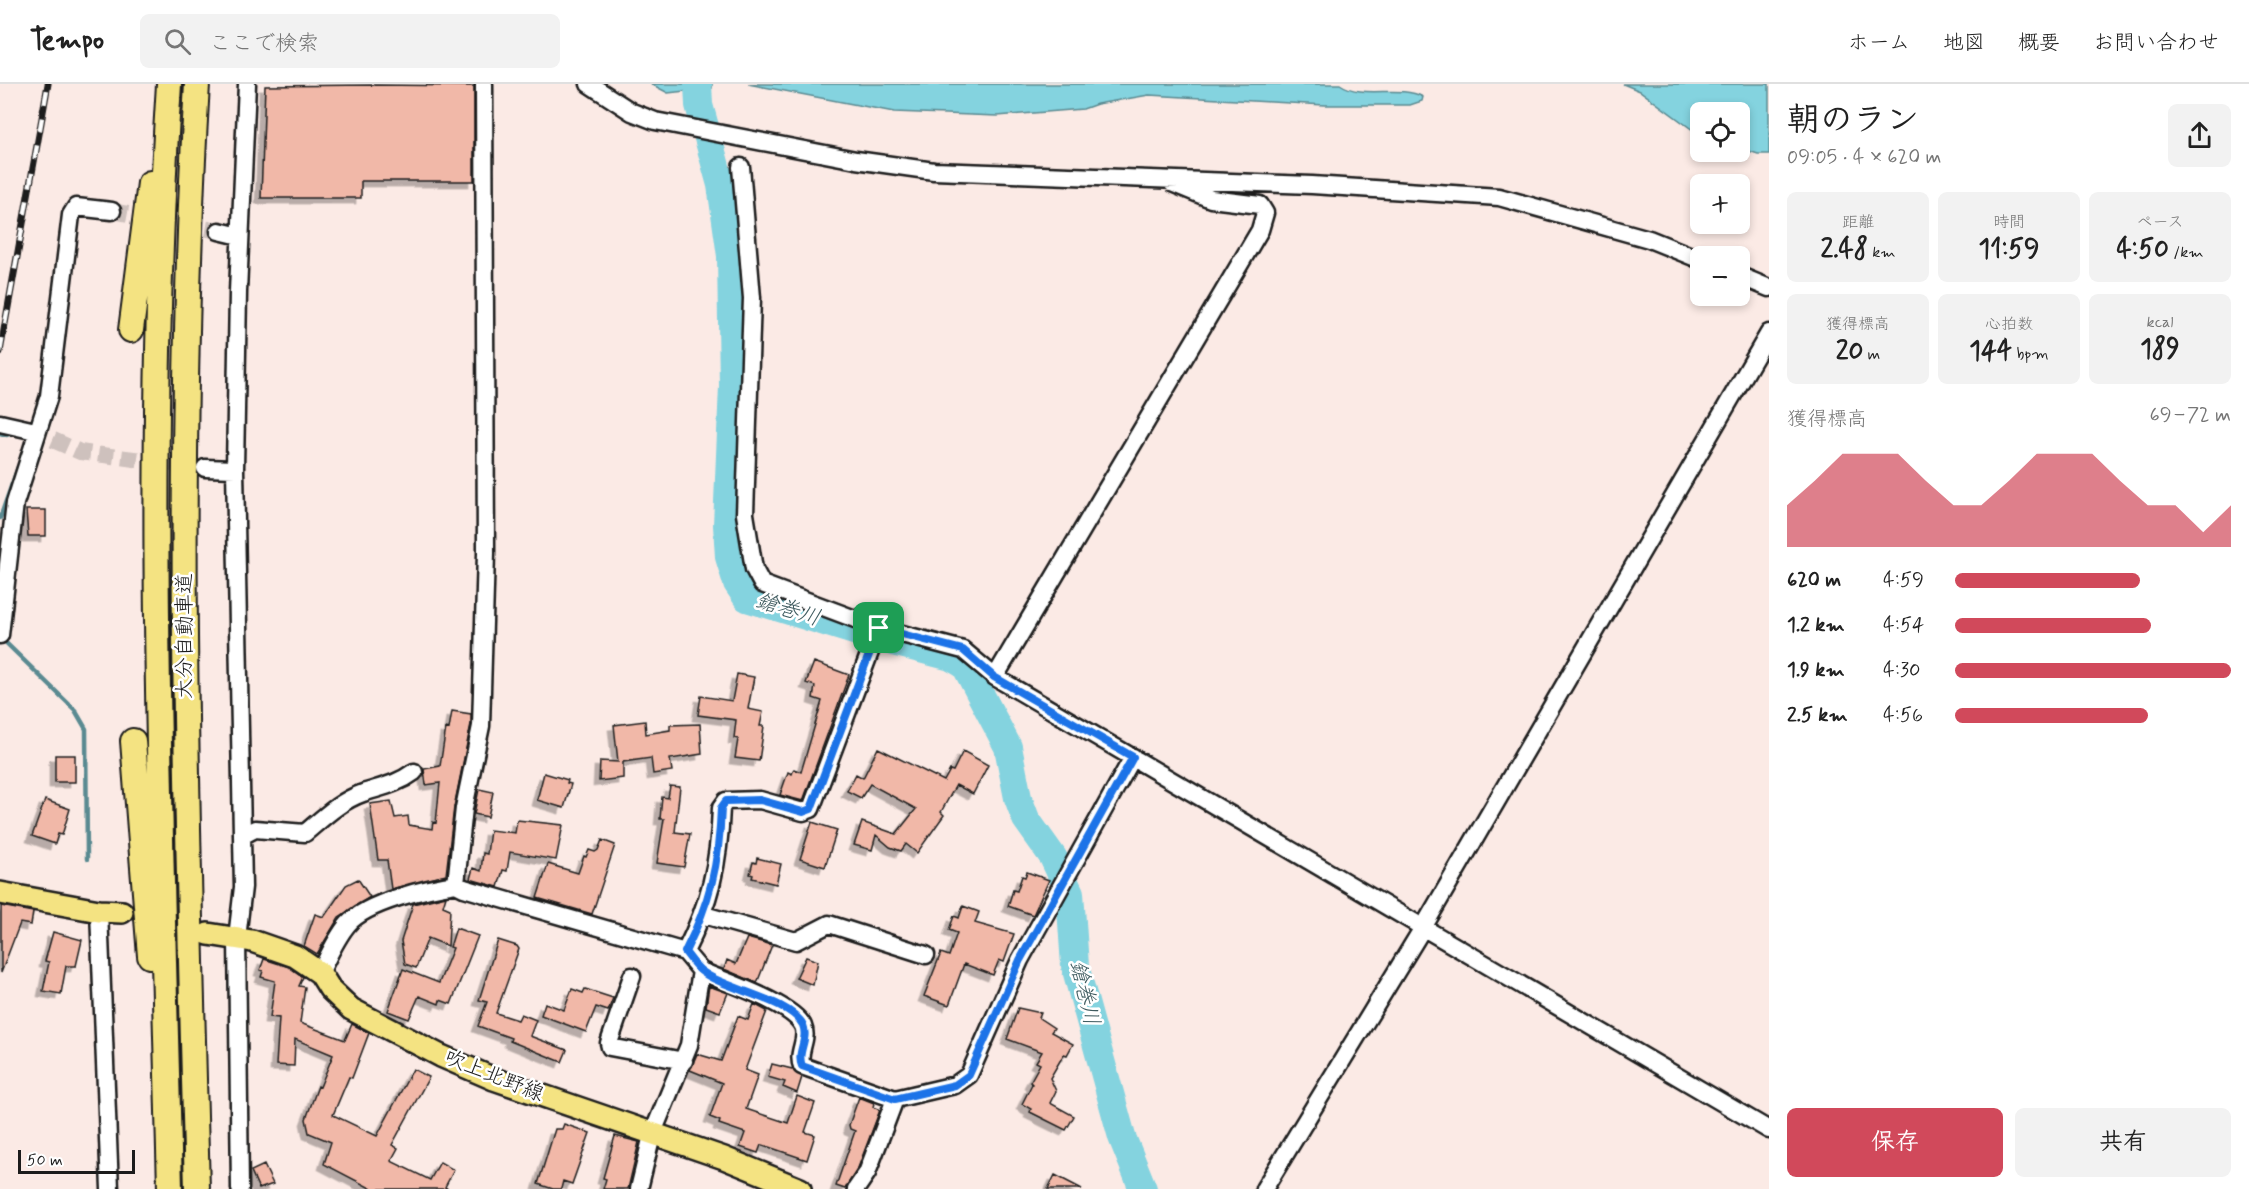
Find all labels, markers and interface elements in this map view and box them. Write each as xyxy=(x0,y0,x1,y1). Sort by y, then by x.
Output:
search box xyxy=(140,14,560,68)
text: Tempo xyxy=(30,23,104,60)
icon: search xyxy=(161,25,194,58)
text: ホーム xyxy=(1848,29,1910,57)
text: 地図 xyxy=(1943,29,1985,57)
text: 概要 xyxy=(2018,29,2060,57)
text: お問い合わせ xyxy=(2093,29,2219,57)
text: ここで検索 xyxy=(209,30,319,58)
text: 朝のラン xyxy=(1787,99,1919,143)
map controls xyxy=(1690,102,1750,306)
button: locate xyxy=(1690,102,1750,162)
button: share xyxy=(2168,104,2231,167)
text: 09:05 · 4 × 620 m xyxy=(1787,144,1941,171)
button: + xyxy=(1690,174,1750,234)
text: 距離 xyxy=(1842,212,1874,233)
text: 時間 xyxy=(1993,212,2025,233)
text: ペース xyxy=(2136,212,2184,233)
text: 2.48 xyxy=(1820,233,1868,267)
text: 11:59 xyxy=(1979,233,2039,267)
text: 4:50 xyxy=(2116,233,2169,267)
text: km xyxy=(1868,242,1896,263)
text: /km xyxy=(2169,242,2204,263)
button: − xyxy=(1690,246,1750,306)
text: kcal xyxy=(2147,312,2173,333)
text: 獲得標高 xyxy=(1826,314,1890,335)
text: 心拍数 xyxy=(1985,314,2033,335)
text: 189 xyxy=(2140,333,2180,367)
text: 20 xyxy=(1836,335,1863,369)
text: 144 xyxy=(1969,335,2012,369)
text: m xyxy=(1863,344,1880,365)
text: bpm xyxy=(2012,344,2049,365)
text: 69–72 m xyxy=(2149,402,2231,429)
text: 獲得標高 xyxy=(1787,406,1867,433)
text: 620 m xyxy=(1787,567,1841,594)
text: 4:59 xyxy=(1883,567,1924,594)
street label: 大分自動車道 xyxy=(171,573,199,699)
water label: 鎗巻川 xyxy=(752,587,824,633)
pin xyxy=(853,602,904,653)
icon: arrive xyxy=(862,611,895,644)
text: 1.2 km xyxy=(1787,612,1844,639)
text: 4:54 xyxy=(1883,612,1924,639)
text: 1.9 km xyxy=(1787,657,1845,684)
text: 4:30 xyxy=(1883,657,1920,684)
text: 2.5 km xyxy=(1787,702,1848,729)
text: 4:56 xyxy=(1883,702,1923,729)
water label: 鎗巻川 xyxy=(1063,958,1105,1028)
street label: 吹上北野線 xyxy=(440,1043,548,1109)
button: 保存 xyxy=(1787,1108,2003,1177)
button: 共有 xyxy=(2015,1108,2231,1177)
scale bar xyxy=(18,1147,135,1174)
text: 50 m xyxy=(27,1150,63,1171)

